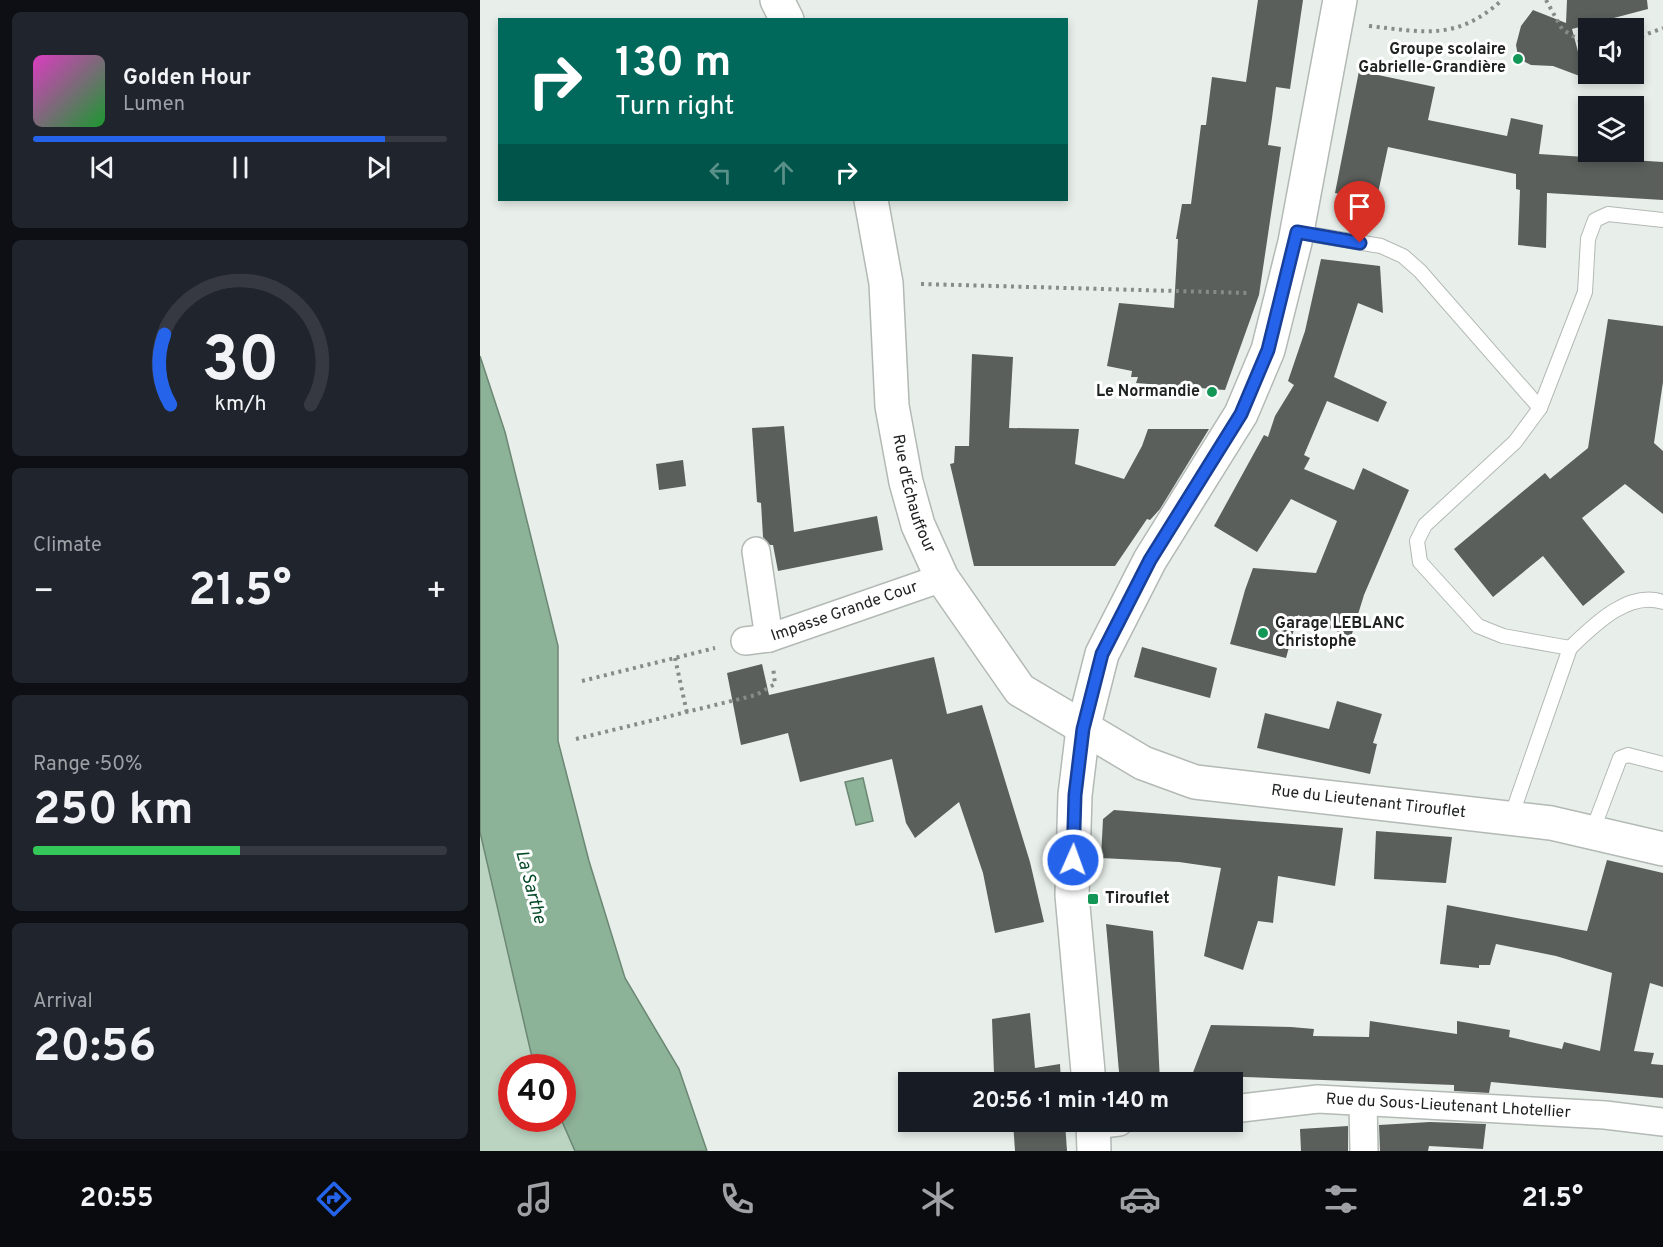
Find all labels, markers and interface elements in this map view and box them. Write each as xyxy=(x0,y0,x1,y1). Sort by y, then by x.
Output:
map controls xyxy=(1578,18,1644,162)
button: sound xyxy=(1578,18,1644,84)
text: 130 m xyxy=(615,38,731,91)
place label: Groupe scolaire Gabrielle-Grandière xyxy=(1358,40,1506,78)
icon: right xyxy=(516,42,594,120)
marker: Groupe scolaire Gabrielle-Grandière xyxy=(1511,52,1525,66)
text: Golden Hour xyxy=(123,65,251,92)
text: Turn right xyxy=(615,90,734,124)
text: Lumen xyxy=(123,92,185,118)
button: layers xyxy=(1578,96,1644,162)
icon: previous xyxy=(86,151,119,184)
icon: pause xyxy=(224,151,257,184)
icon: next xyxy=(362,151,395,184)
icon: left xyxy=(704,156,737,189)
icon: ahead xyxy=(767,156,800,189)
icon: right xyxy=(830,156,863,189)
pin xyxy=(1334,181,1385,243)
icon: arrive xyxy=(1343,190,1376,223)
text: 30 xyxy=(201,324,279,403)
place label: Le Normandie xyxy=(1096,382,1200,402)
marker: Le Normandie xyxy=(1205,385,1219,399)
text: km/h xyxy=(214,391,266,418)
street label: Rue d'Échauffour xyxy=(887,433,939,556)
text: Climate xyxy=(33,533,102,559)
text: 21.5° xyxy=(189,564,291,621)
text: − xyxy=(33,572,54,614)
text: + xyxy=(426,572,447,614)
street label: Impasse Grande Cour xyxy=(768,577,920,647)
place label: Garage LEBLANC Christophe xyxy=(1275,614,1405,652)
marker: Garage LEBLANC Christophe xyxy=(1256,626,1270,640)
text: Range · 50% xyxy=(33,752,142,778)
street label: Rue du Lieutenant Tirouflet xyxy=(1270,781,1467,823)
text: 250 km xyxy=(33,783,193,840)
position arrow xyxy=(1041,828,1105,892)
water label: La Sarthe xyxy=(509,848,551,927)
place label: Tirouflet xyxy=(1105,889,1170,909)
marker: Tirouflet xyxy=(1086,892,1100,906)
text: Arrival xyxy=(33,989,93,1015)
text: 20:56 xyxy=(33,1020,156,1077)
speed limit sign: 40 xyxy=(498,1054,576,1132)
text: 20:56 · 1 min · 140 m xyxy=(972,1088,1169,1115)
street label: Rue du Sous-Lieutenant Lhotellier xyxy=(1325,1089,1571,1123)
icon: directions xyxy=(313,1178,355,1220)
icon: music xyxy=(514,1178,556,1220)
icon: phone xyxy=(716,1178,758,1220)
icon: climate xyxy=(917,1178,959,1220)
icon: car xyxy=(1119,1178,1161,1220)
icon: filters xyxy=(1320,1178,1362,1220)
text: 20:55 xyxy=(80,1182,154,1216)
text: 21.5° xyxy=(1521,1182,1583,1216)

